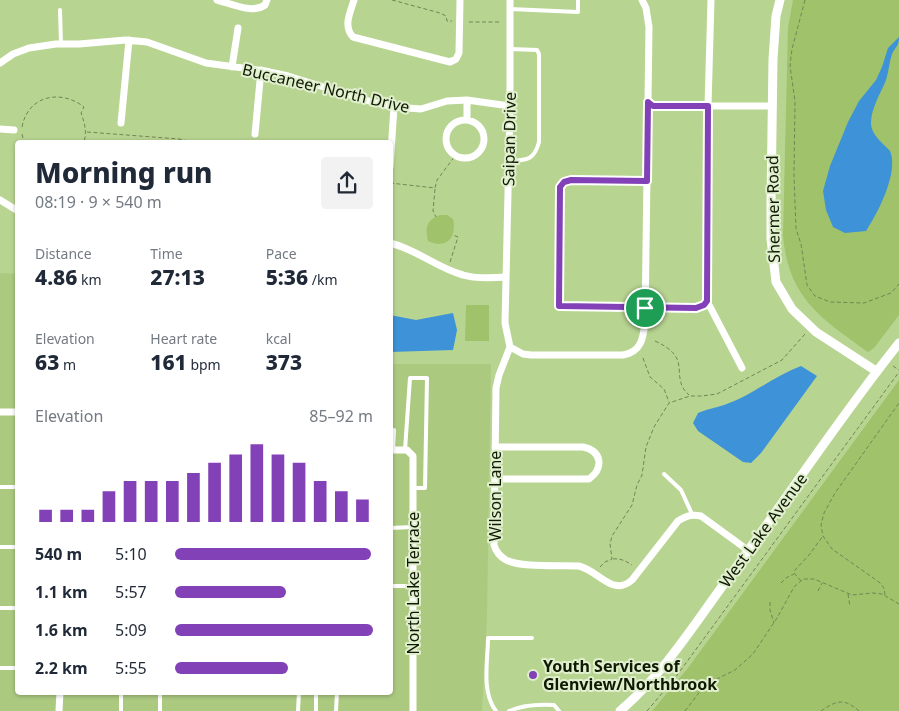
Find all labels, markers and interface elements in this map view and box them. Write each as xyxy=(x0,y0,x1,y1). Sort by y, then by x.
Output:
street label: Buccaneer North Drive xyxy=(240,58,412,118)
street label: Saipan Drive xyxy=(497,92,521,186)
text: Morning run xyxy=(35,153,213,191)
street label: Shermer Road xyxy=(761,155,785,263)
button: share xyxy=(321,157,373,209)
text: 08:19 · 9 × 540 m xyxy=(35,191,162,213)
text: Distance xyxy=(35,244,92,263)
text: Time xyxy=(150,244,183,263)
text: Pace xyxy=(266,244,297,263)
text: 4.86 xyxy=(35,263,77,291)
text: 27:13 xyxy=(150,263,205,291)
text: 5:36 xyxy=(266,263,308,291)
text: km xyxy=(77,270,102,289)
text: /km xyxy=(308,270,337,289)
pin xyxy=(624,287,666,329)
icon: arrive xyxy=(631,294,659,322)
text: Elevation xyxy=(35,329,95,348)
text: Heart rate xyxy=(150,329,217,348)
text: kcal xyxy=(266,329,291,348)
text: 63 xyxy=(35,348,59,376)
text: 161 xyxy=(150,348,187,376)
text: 373 xyxy=(266,348,302,376)
text: m xyxy=(59,355,76,374)
text: bpm xyxy=(187,355,221,374)
text: Elevation xyxy=(35,405,103,427)
text: 85–92 m xyxy=(309,405,373,427)
street label: Wilson Lane xyxy=(484,451,506,541)
street label: West Lake Avenue xyxy=(714,468,812,592)
street label: North Lake Terrace xyxy=(402,512,424,654)
text: 540 m xyxy=(35,543,82,565)
text: 5:10 xyxy=(115,543,147,565)
text: 1.1 km xyxy=(35,581,87,603)
text: 5:57 xyxy=(115,581,147,603)
text: 1.6 km xyxy=(35,619,87,641)
text: 5:09 xyxy=(115,619,147,641)
place label: Youth Services of Glenview/Northbrook xyxy=(543,655,717,695)
text: 2.2 km xyxy=(35,657,87,679)
text: 5:55 xyxy=(115,657,147,679)
marker: Youth Services of Glenview/Northbrook xyxy=(527,669,539,681)

